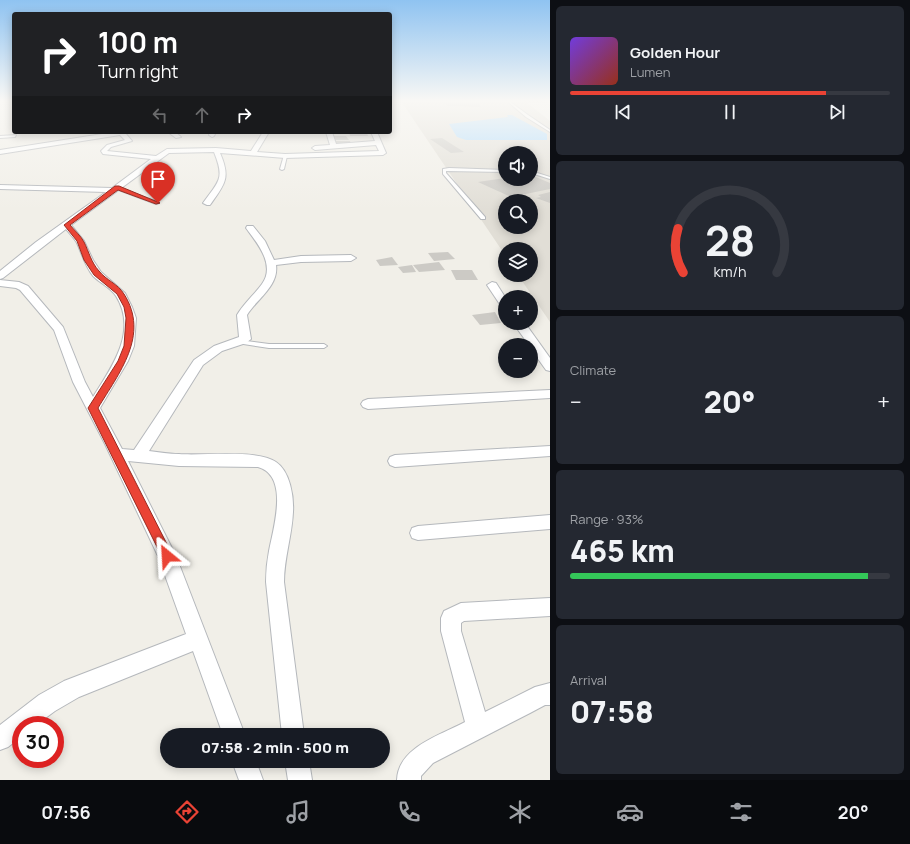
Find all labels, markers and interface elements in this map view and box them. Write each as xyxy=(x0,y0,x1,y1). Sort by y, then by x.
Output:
text: 100 m xyxy=(98,23,178,61)
icon: right xyxy=(32,28,84,80)
text: Golden Hour xyxy=(630,42,720,63)
text: Turn right xyxy=(98,59,179,83)
text: Lumen xyxy=(630,63,670,81)
icon: previous xyxy=(612,101,634,123)
icon: pause xyxy=(719,101,741,123)
icon: next xyxy=(826,101,848,123)
icon: left xyxy=(149,104,171,126)
icon: ahead xyxy=(191,104,213,126)
icon: right xyxy=(233,104,255,126)
map controls xyxy=(498,146,538,378)
button: sound xyxy=(498,146,538,186)
pin xyxy=(141,162,175,203)
icon: arrive xyxy=(147,168,169,190)
button: search xyxy=(498,194,538,234)
text: 28 xyxy=(705,212,755,268)
button: layers xyxy=(498,242,538,282)
text: km/h xyxy=(713,262,747,281)
button: + xyxy=(498,290,538,330)
button: − xyxy=(498,338,538,378)
text: Climate xyxy=(570,361,616,379)
text: 20° xyxy=(704,381,756,422)
text: − xyxy=(570,387,582,417)
text: + xyxy=(877,387,890,417)
text: Range · 93% xyxy=(570,510,644,528)
text: 465 km xyxy=(570,530,675,571)
position arrow xyxy=(146,535,188,577)
text: Arrival xyxy=(570,671,607,689)
text: 07:58 xyxy=(570,691,654,732)
speed limit sign: 30 xyxy=(12,716,64,768)
text: 07:58 · 2 min · 500 m xyxy=(201,737,349,758)
icon: directions xyxy=(173,798,201,826)
icon: music xyxy=(284,798,312,826)
icon: phone xyxy=(395,798,423,826)
icon: climate xyxy=(506,798,534,826)
icon: car xyxy=(616,798,644,826)
icon: filters xyxy=(727,798,755,826)
text: 07:56 xyxy=(41,800,91,824)
text: 20° xyxy=(838,800,869,824)

